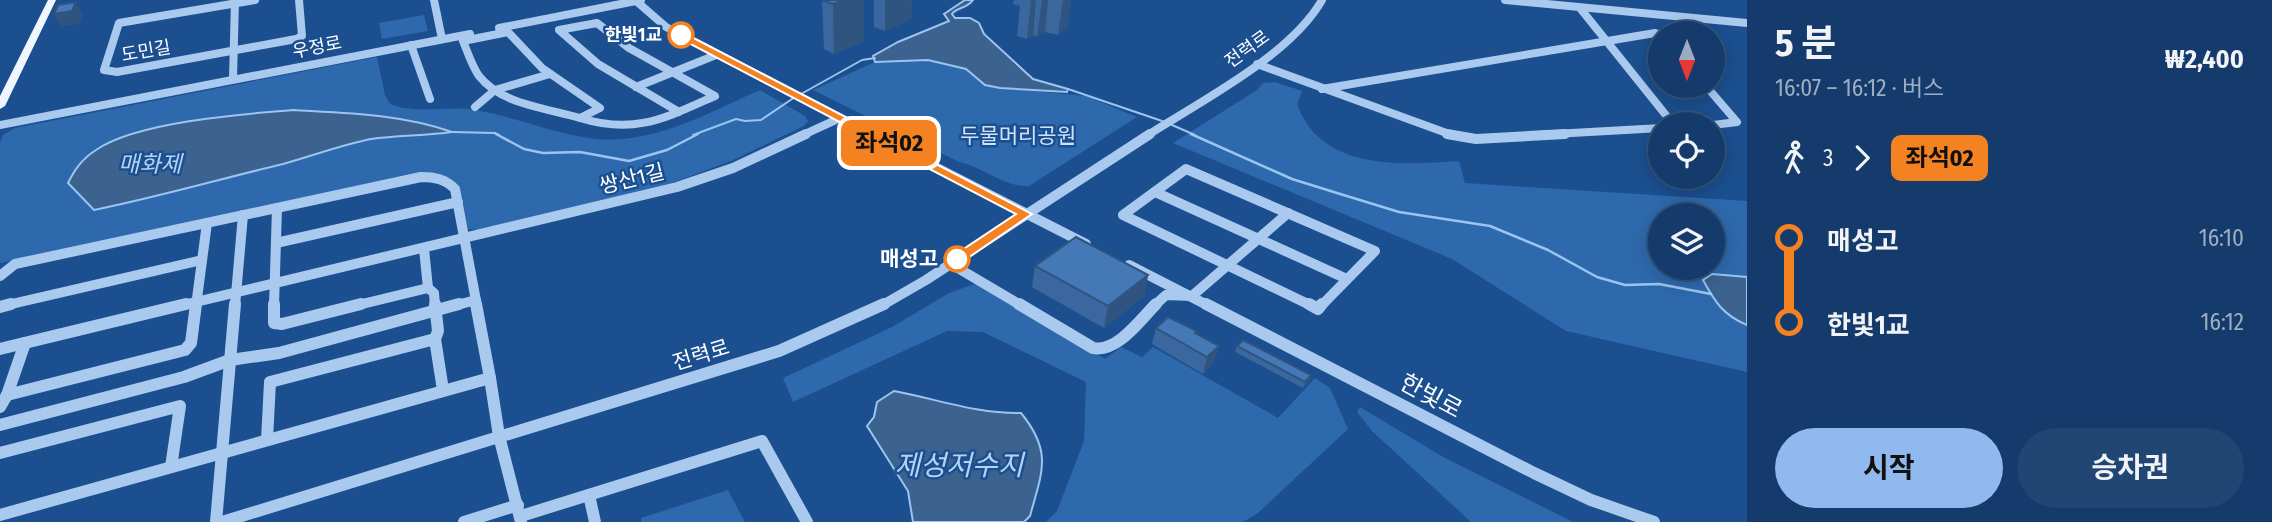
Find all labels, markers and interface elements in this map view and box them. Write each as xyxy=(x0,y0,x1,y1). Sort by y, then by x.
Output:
text: 5 분 xyxy=(1775,20,1837,66)
north arrow xyxy=(1648,21,1726,98)
map controls xyxy=(1648,21,1725,280)
marker: 한빛1교 xyxy=(668,22,694,48)
place label: 한빛1교 xyxy=(605,24,662,46)
street label: 전력로 xyxy=(1220,25,1274,73)
street label: 우정로 xyxy=(291,31,343,63)
street label: 도민길 xyxy=(120,36,172,66)
text: ₩2,400 xyxy=(2165,44,2244,75)
text: 16:07 – 16:12 · 버스 xyxy=(1775,74,1944,102)
button: locate xyxy=(1648,112,1725,189)
line badge: 좌석02 xyxy=(840,120,938,166)
park label: 두물머리공원 xyxy=(960,123,1076,149)
text: 좌석02 xyxy=(855,129,923,157)
icon: walk xyxy=(1775,139,1813,177)
icon: forward xyxy=(1843,139,1881,177)
text: 3 xyxy=(1823,144,1833,172)
text: 좌석02 xyxy=(1905,144,1974,172)
water label: 매화제 xyxy=(118,150,185,178)
street label: 쌍산1길 xyxy=(597,158,667,200)
button: layers xyxy=(1648,203,1725,280)
text: 16:10 xyxy=(2199,224,2244,252)
text: 매성고 xyxy=(1827,226,1899,257)
place label: 매성고 xyxy=(880,246,938,272)
marker: 매성고 xyxy=(944,246,970,272)
text: 16:12 xyxy=(2201,308,2244,336)
text: 한빛1교 xyxy=(1827,310,1910,341)
street label: 전력로 xyxy=(669,334,733,376)
street label: 한빛로 xyxy=(1395,368,1467,424)
button: 시작 xyxy=(1775,428,2003,508)
button: 승차권 xyxy=(2017,428,2244,508)
water label: 제성저수지 xyxy=(895,449,1026,482)

